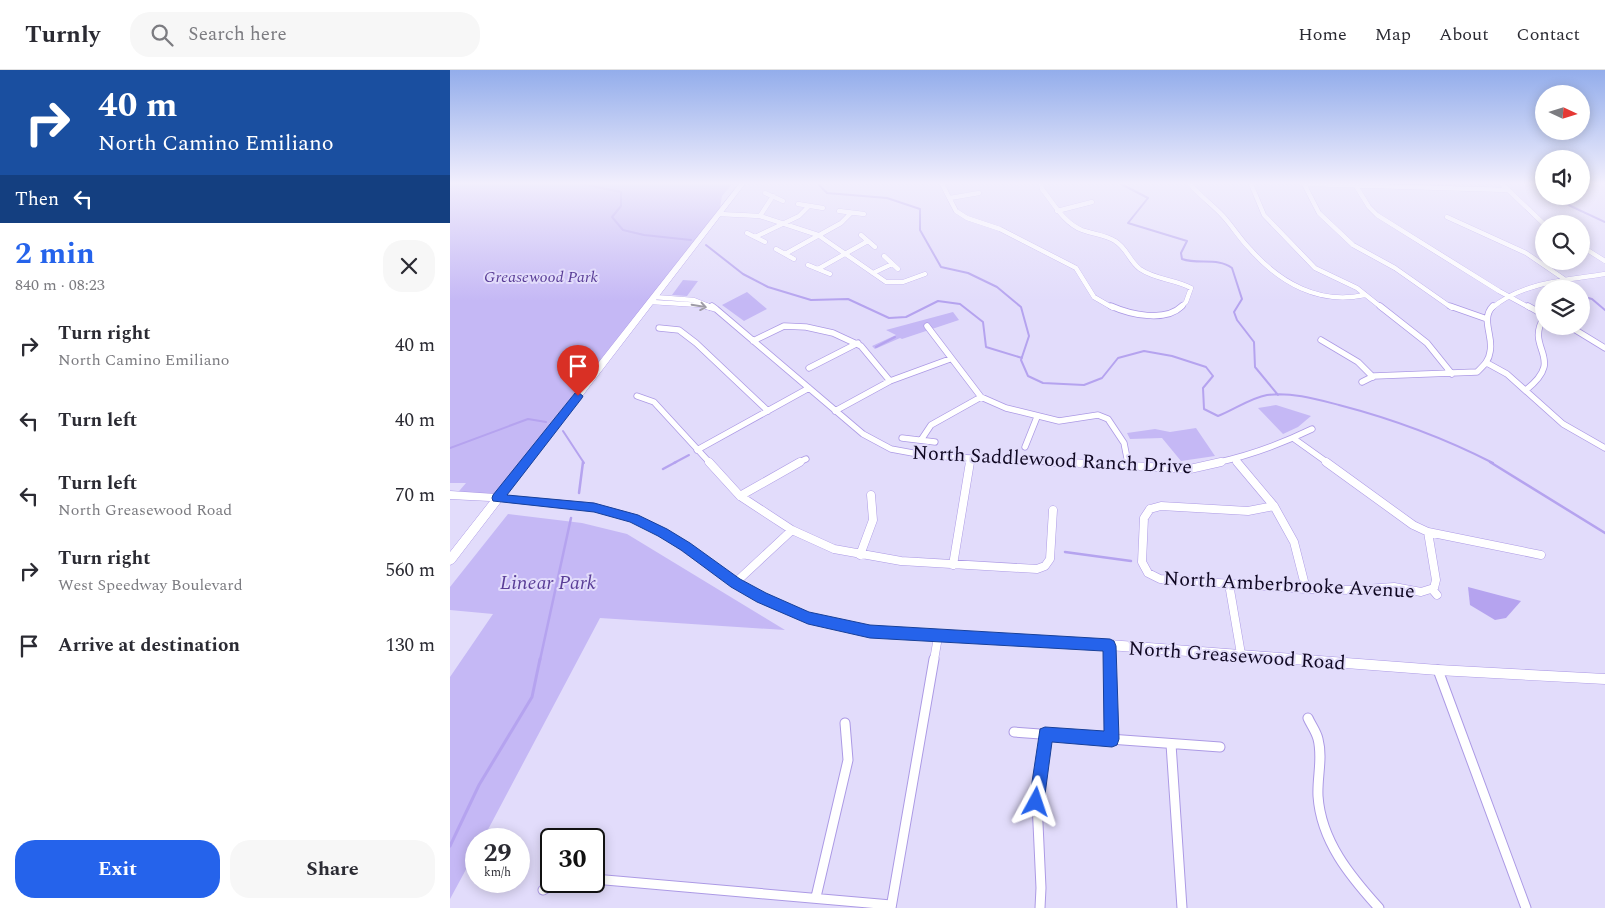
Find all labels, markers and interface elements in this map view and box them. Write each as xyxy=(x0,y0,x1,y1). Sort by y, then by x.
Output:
search box xyxy=(130,12,480,57)
text: Turnly xyxy=(25,17,100,53)
text: Search here xyxy=(188,20,287,49)
icon: search xyxy=(148,21,176,49)
text: Home xyxy=(1298,21,1347,48)
text: Map xyxy=(1375,21,1411,48)
text: About xyxy=(1439,21,1489,48)
text: Contact xyxy=(1517,21,1580,48)
text: 40 m xyxy=(98,79,178,132)
north arrow xyxy=(1535,85,1590,140)
map controls xyxy=(1535,85,1590,335)
icon: right xyxy=(15,90,80,155)
text: North Camino Emiliano xyxy=(98,127,334,160)
button: sound xyxy=(1535,150,1590,205)
text: Then xyxy=(15,185,59,214)
icon: left xyxy=(69,185,97,213)
button: search xyxy=(1535,215,1590,270)
text: 2 min xyxy=(15,231,95,277)
button: close xyxy=(383,240,435,292)
park label: Greasewood Park xyxy=(484,265,598,289)
text: 840 m · 08:23 xyxy=(15,273,105,297)
button: layers xyxy=(1535,280,1590,335)
one-way arrow xyxy=(691,301,707,311)
text: Turn right xyxy=(58,319,151,348)
text: 40 m xyxy=(395,331,435,360)
icon: right xyxy=(15,332,43,360)
pin xyxy=(557,345,599,396)
text: North Camino Emiliano xyxy=(58,348,229,372)
icon: arrive xyxy=(564,352,592,380)
text: Turn left xyxy=(58,406,137,435)
text: 40 m xyxy=(395,406,435,435)
icon: left xyxy=(15,407,43,435)
street label: North Saddlewood Ranch Drive xyxy=(911,438,1193,482)
text: Turn left xyxy=(58,469,137,498)
text: 70 m xyxy=(395,481,435,510)
icon: left xyxy=(15,482,43,510)
text: North Greasewood Road xyxy=(58,498,232,522)
text: Turn right xyxy=(58,544,151,573)
text: 560 m xyxy=(385,556,435,585)
icon: right xyxy=(15,557,43,585)
street label: North Amberbrooke Avenue xyxy=(1162,563,1415,607)
park label: Linear Park xyxy=(500,568,597,598)
text: West Speedway Boulevard xyxy=(58,573,243,597)
text: Arrive at destination xyxy=(58,631,240,660)
text: 130 m xyxy=(385,631,435,660)
icon: arrive xyxy=(15,632,43,660)
street label: North Greasewood Road xyxy=(1127,633,1347,679)
position arrow xyxy=(1009,775,1061,827)
speed limit sign: 30 xyxy=(540,828,605,893)
text: 29 xyxy=(483,835,512,873)
button: Exit xyxy=(15,840,220,898)
button: Share xyxy=(230,840,435,898)
text: km/h xyxy=(484,863,511,882)

